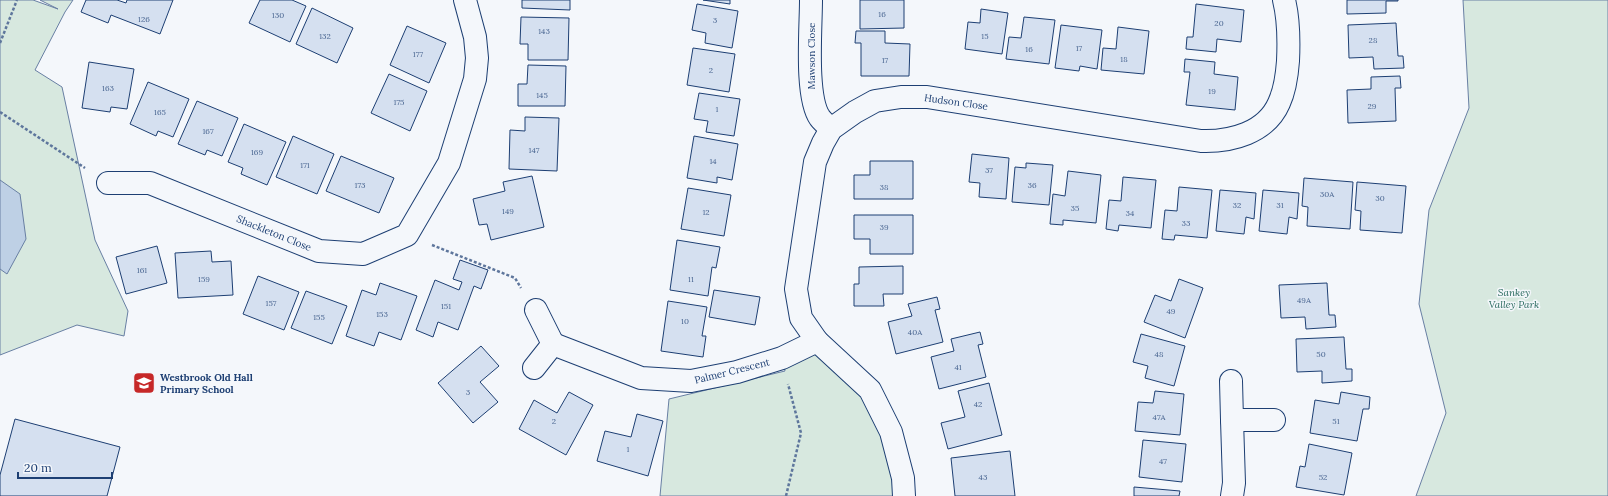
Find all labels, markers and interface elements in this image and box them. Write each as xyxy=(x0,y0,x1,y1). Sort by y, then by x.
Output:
house number: 16 xyxy=(878,9,886,19)
house number: 130 xyxy=(272,10,284,20)
house number: 126 xyxy=(138,14,150,24)
house number: 3 xyxy=(713,15,718,25)
house number: 20 xyxy=(1214,18,1224,28)
street label: Mawson Close xyxy=(805,22,818,90)
house number: 143 xyxy=(538,26,550,36)
house number: 132 xyxy=(319,31,331,41)
house number: 15 xyxy=(981,31,989,41)
house number: 28 xyxy=(1369,35,1378,45)
house number: 17 xyxy=(1076,43,1083,53)
house number: 16 xyxy=(1025,44,1033,54)
house number: 177 xyxy=(413,49,423,59)
house number: 18 xyxy=(1120,54,1128,64)
house number: 17 xyxy=(882,55,889,65)
house number: 2 xyxy=(709,65,713,75)
house number: 163 xyxy=(102,83,115,93)
house number: 19 xyxy=(1208,86,1216,96)
house number: 145 xyxy=(536,90,548,100)
street label: Hudson Close xyxy=(923,91,989,113)
house number: 175 xyxy=(394,97,404,107)
house number: 29 xyxy=(1368,101,1377,111)
house number: 1 xyxy=(716,104,719,114)
house number: 165 xyxy=(154,107,166,117)
house number: 167 xyxy=(202,126,214,136)
house number: 147 xyxy=(529,145,540,155)
house number: 169 xyxy=(251,147,263,157)
house number: 14 xyxy=(709,156,717,166)
house number: 171 xyxy=(300,160,310,170)
house number: 37 xyxy=(985,165,993,175)
house number: 173 xyxy=(354,180,366,190)
house number: 36 xyxy=(1027,180,1037,190)
house number: 38 xyxy=(880,182,889,192)
house number: 30A xyxy=(1320,189,1335,199)
house number: 30 xyxy=(1375,193,1385,203)
house number: 32 xyxy=(1233,200,1241,210)
house number: 31 xyxy=(1276,200,1284,210)
house number: 35 xyxy=(1071,203,1079,213)
house number: 149 xyxy=(502,206,514,216)
house number: 12 xyxy=(702,207,710,217)
house number: 34 xyxy=(1126,208,1135,218)
street label: Shackleton Close xyxy=(235,212,314,254)
house number: 33 xyxy=(1182,218,1191,228)
house number: 39 xyxy=(879,222,889,232)
house number: 161 xyxy=(137,265,147,275)
house number: 159 xyxy=(198,274,210,284)
house number: 11 xyxy=(688,274,694,284)
park label: Sankey Valley Park xyxy=(1489,286,1539,311)
house number: 49A xyxy=(1297,295,1312,305)
house number: 157 xyxy=(266,298,277,308)
house number: 151 xyxy=(441,301,451,311)
house number: 49 xyxy=(1167,306,1176,316)
house number: 153 xyxy=(376,309,388,319)
house number: 155 xyxy=(313,312,325,322)
house number: 10 xyxy=(681,316,689,326)
house number: 40A xyxy=(908,327,923,337)
house number: 48 xyxy=(1155,349,1164,359)
house number: 50 xyxy=(1316,349,1326,359)
street label: Palmer Crescent xyxy=(693,355,771,387)
house number: 41 xyxy=(954,362,962,372)
school or university icon: Westbrook Old Hall Primary School xyxy=(131,370,157,396)
place label: Westbrook Old Hall Primary School xyxy=(160,371,253,396)
house number: 3 xyxy=(466,387,471,397)
house number: 42 xyxy=(974,399,982,409)
house number: 47A xyxy=(1153,412,1166,422)
house number: 2 xyxy=(552,416,556,426)
house number: 51 xyxy=(1332,416,1340,426)
house number: 1 xyxy=(627,444,630,454)
scale bar xyxy=(18,454,112,480)
house number: 47 xyxy=(1159,456,1167,466)
text: 20 m xyxy=(24,460,52,475)
house number: 43 xyxy=(979,472,988,482)
house number: 52 xyxy=(1319,472,1327,482)

